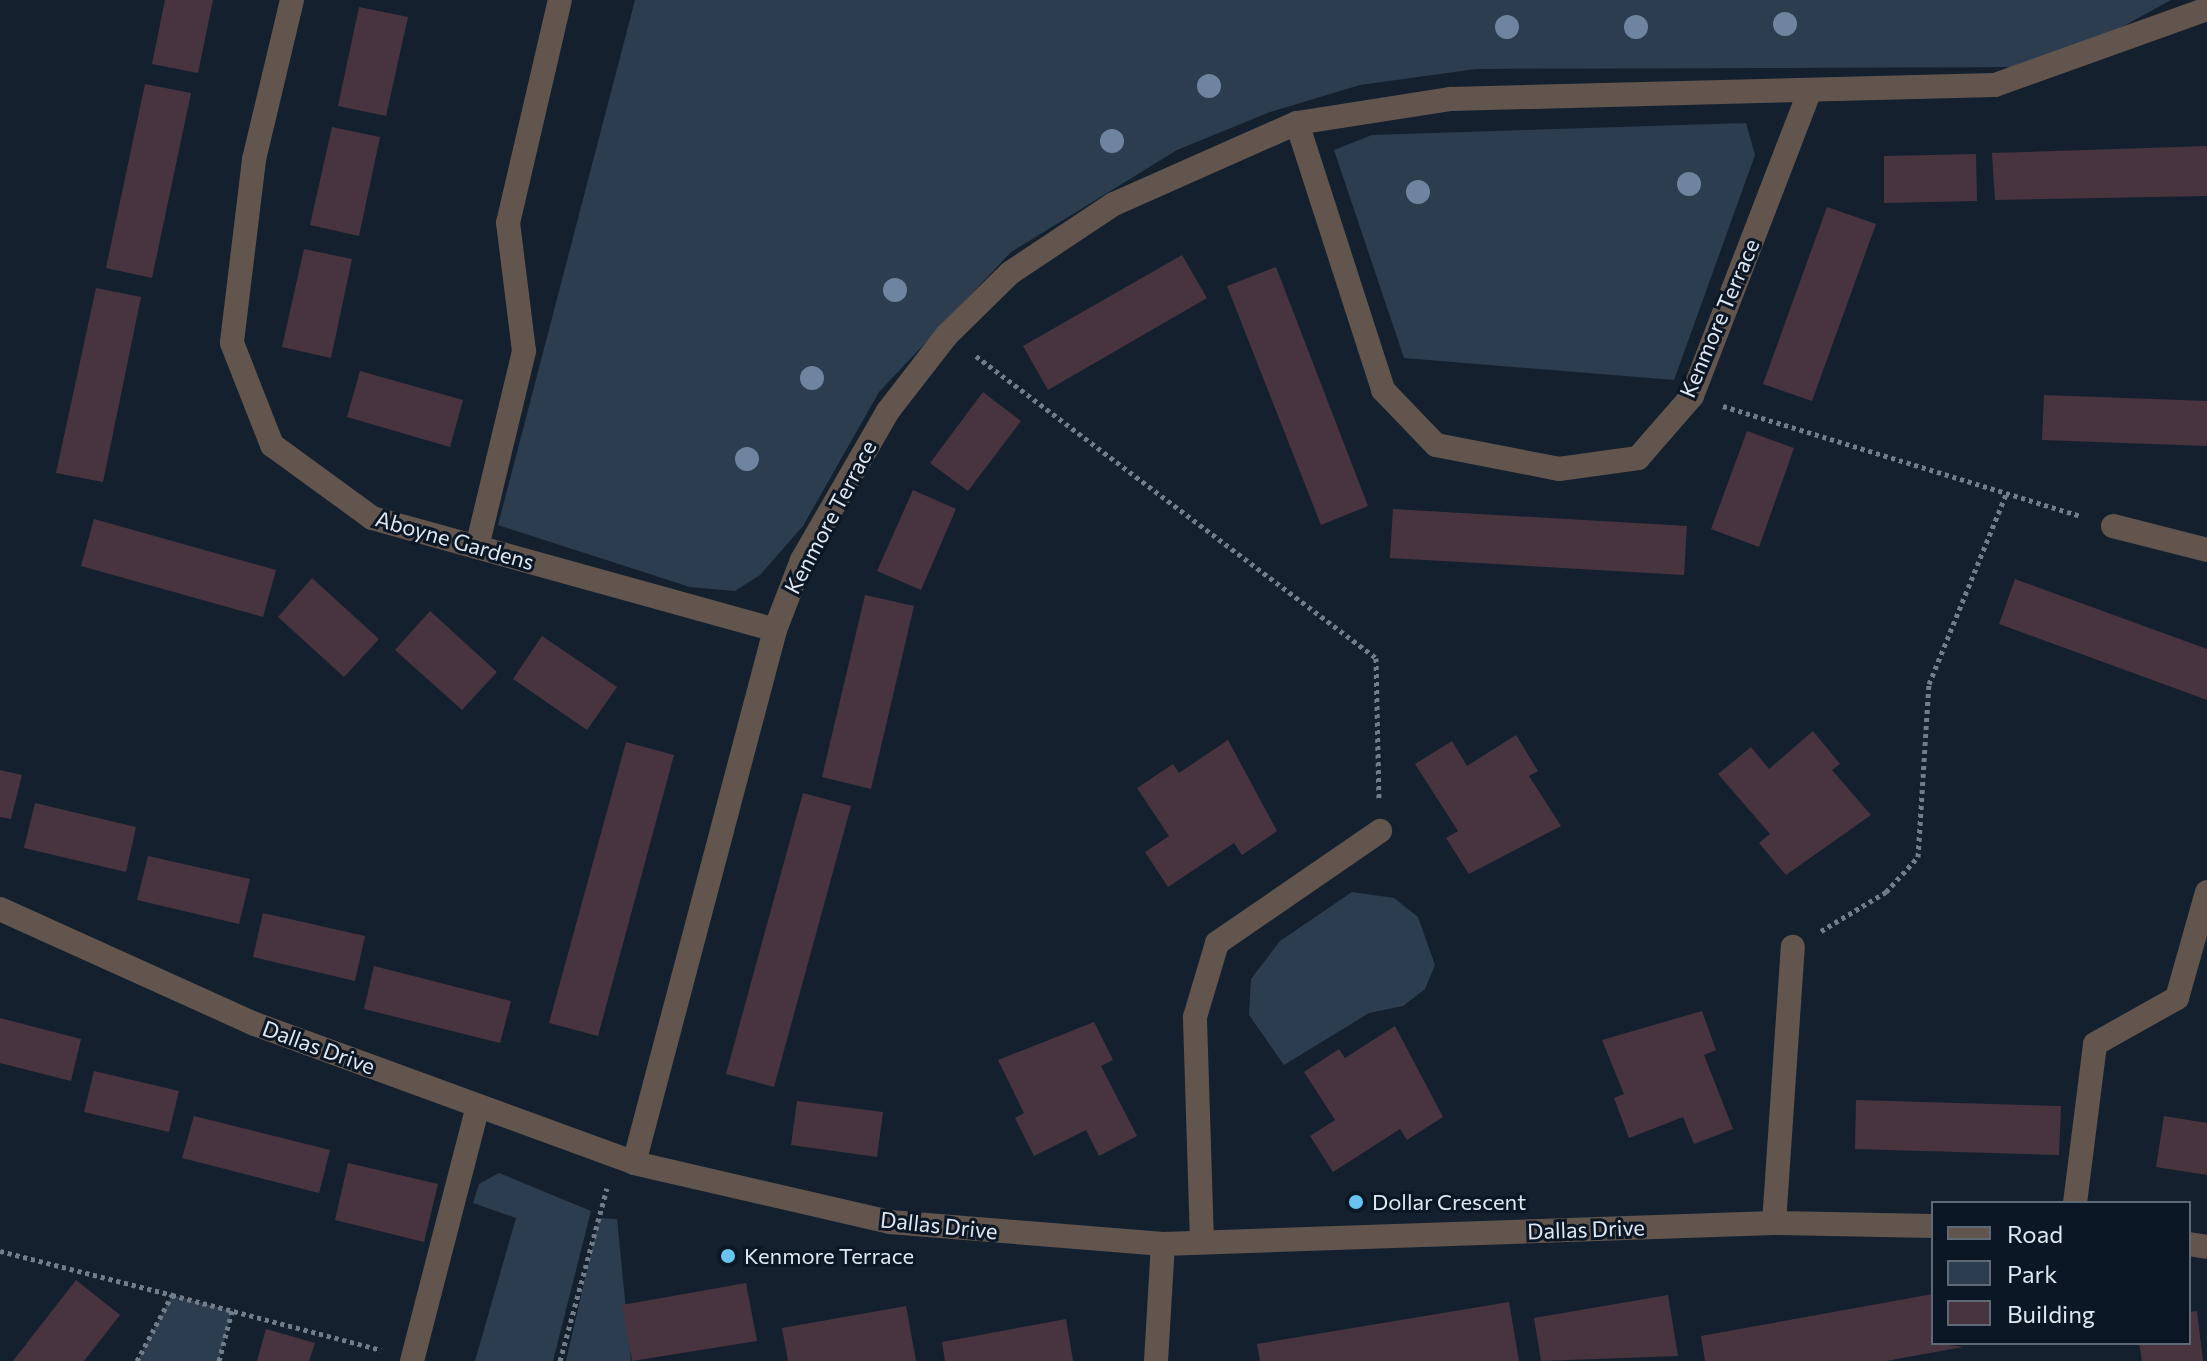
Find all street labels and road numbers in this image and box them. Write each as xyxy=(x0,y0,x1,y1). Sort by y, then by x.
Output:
street label: Kenmore Terrace xyxy=(1674,235,1764,401)
street label: Kenmore Terrace xyxy=(778,436,882,598)
street label: Aboyne Gardens xyxy=(373,505,537,575)
street label: Dallas Drive xyxy=(259,1014,379,1080)
street label: Dallas Drive xyxy=(879,1206,999,1244)
street label: Dallas Drive xyxy=(1527,1214,1645,1244)

